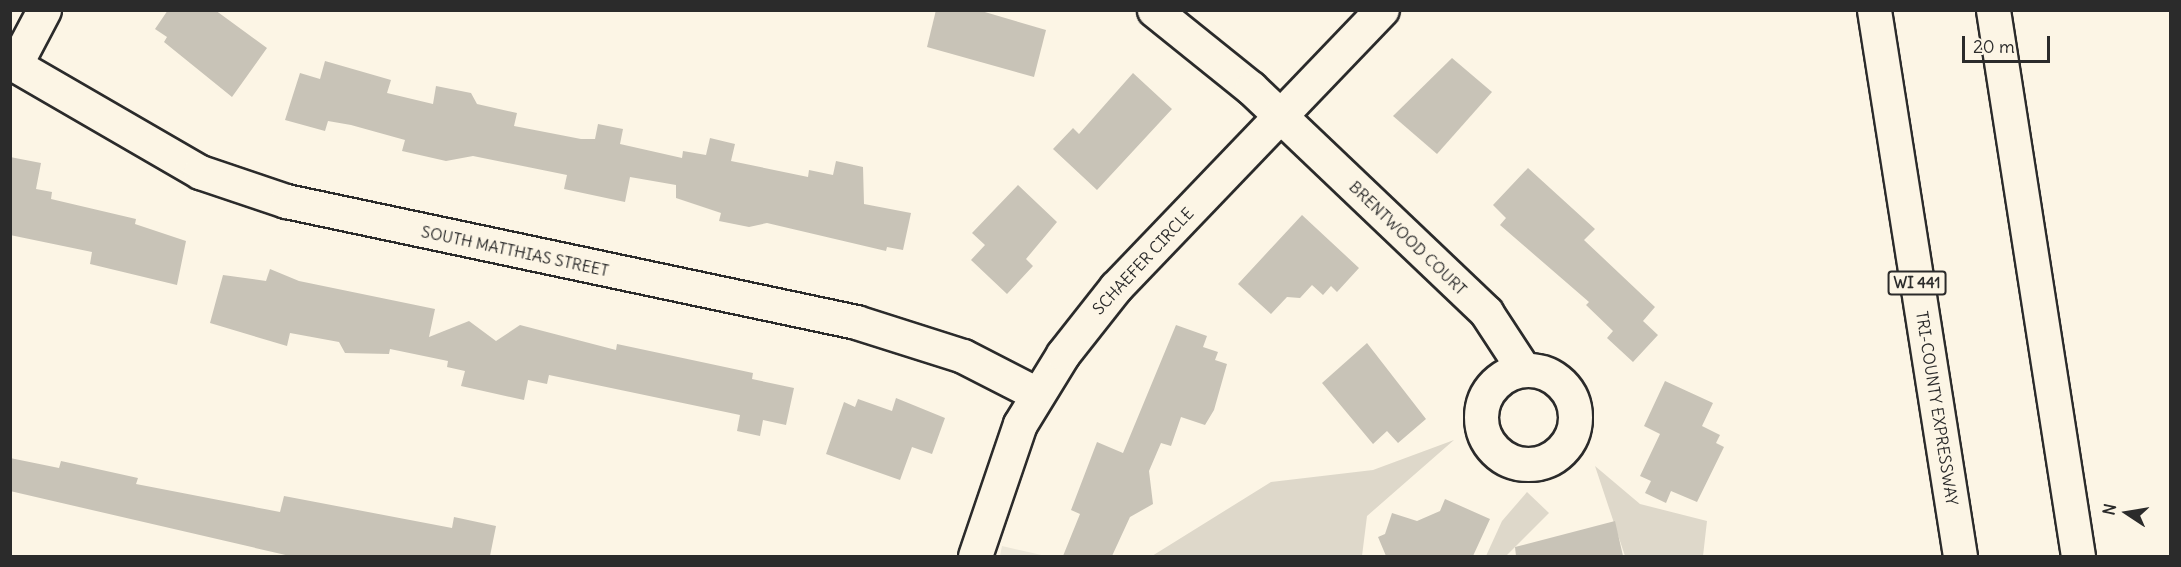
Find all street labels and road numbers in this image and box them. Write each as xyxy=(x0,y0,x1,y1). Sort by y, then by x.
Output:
street label: BRENTWOOD COURT xyxy=(1345,177,1471,299)
street label: SCHAEFER CIRCLE xyxy=(1089,204,1197,318)
street label: SOUTH MATTHIAS STREET xyxy=(420,222,610,280)
road number: WI 441 xyxy=(1887,271,1947,295)
street label: TRI-COUNTY EXPRESSWAY xyxy=(1912,310,1962,506)

